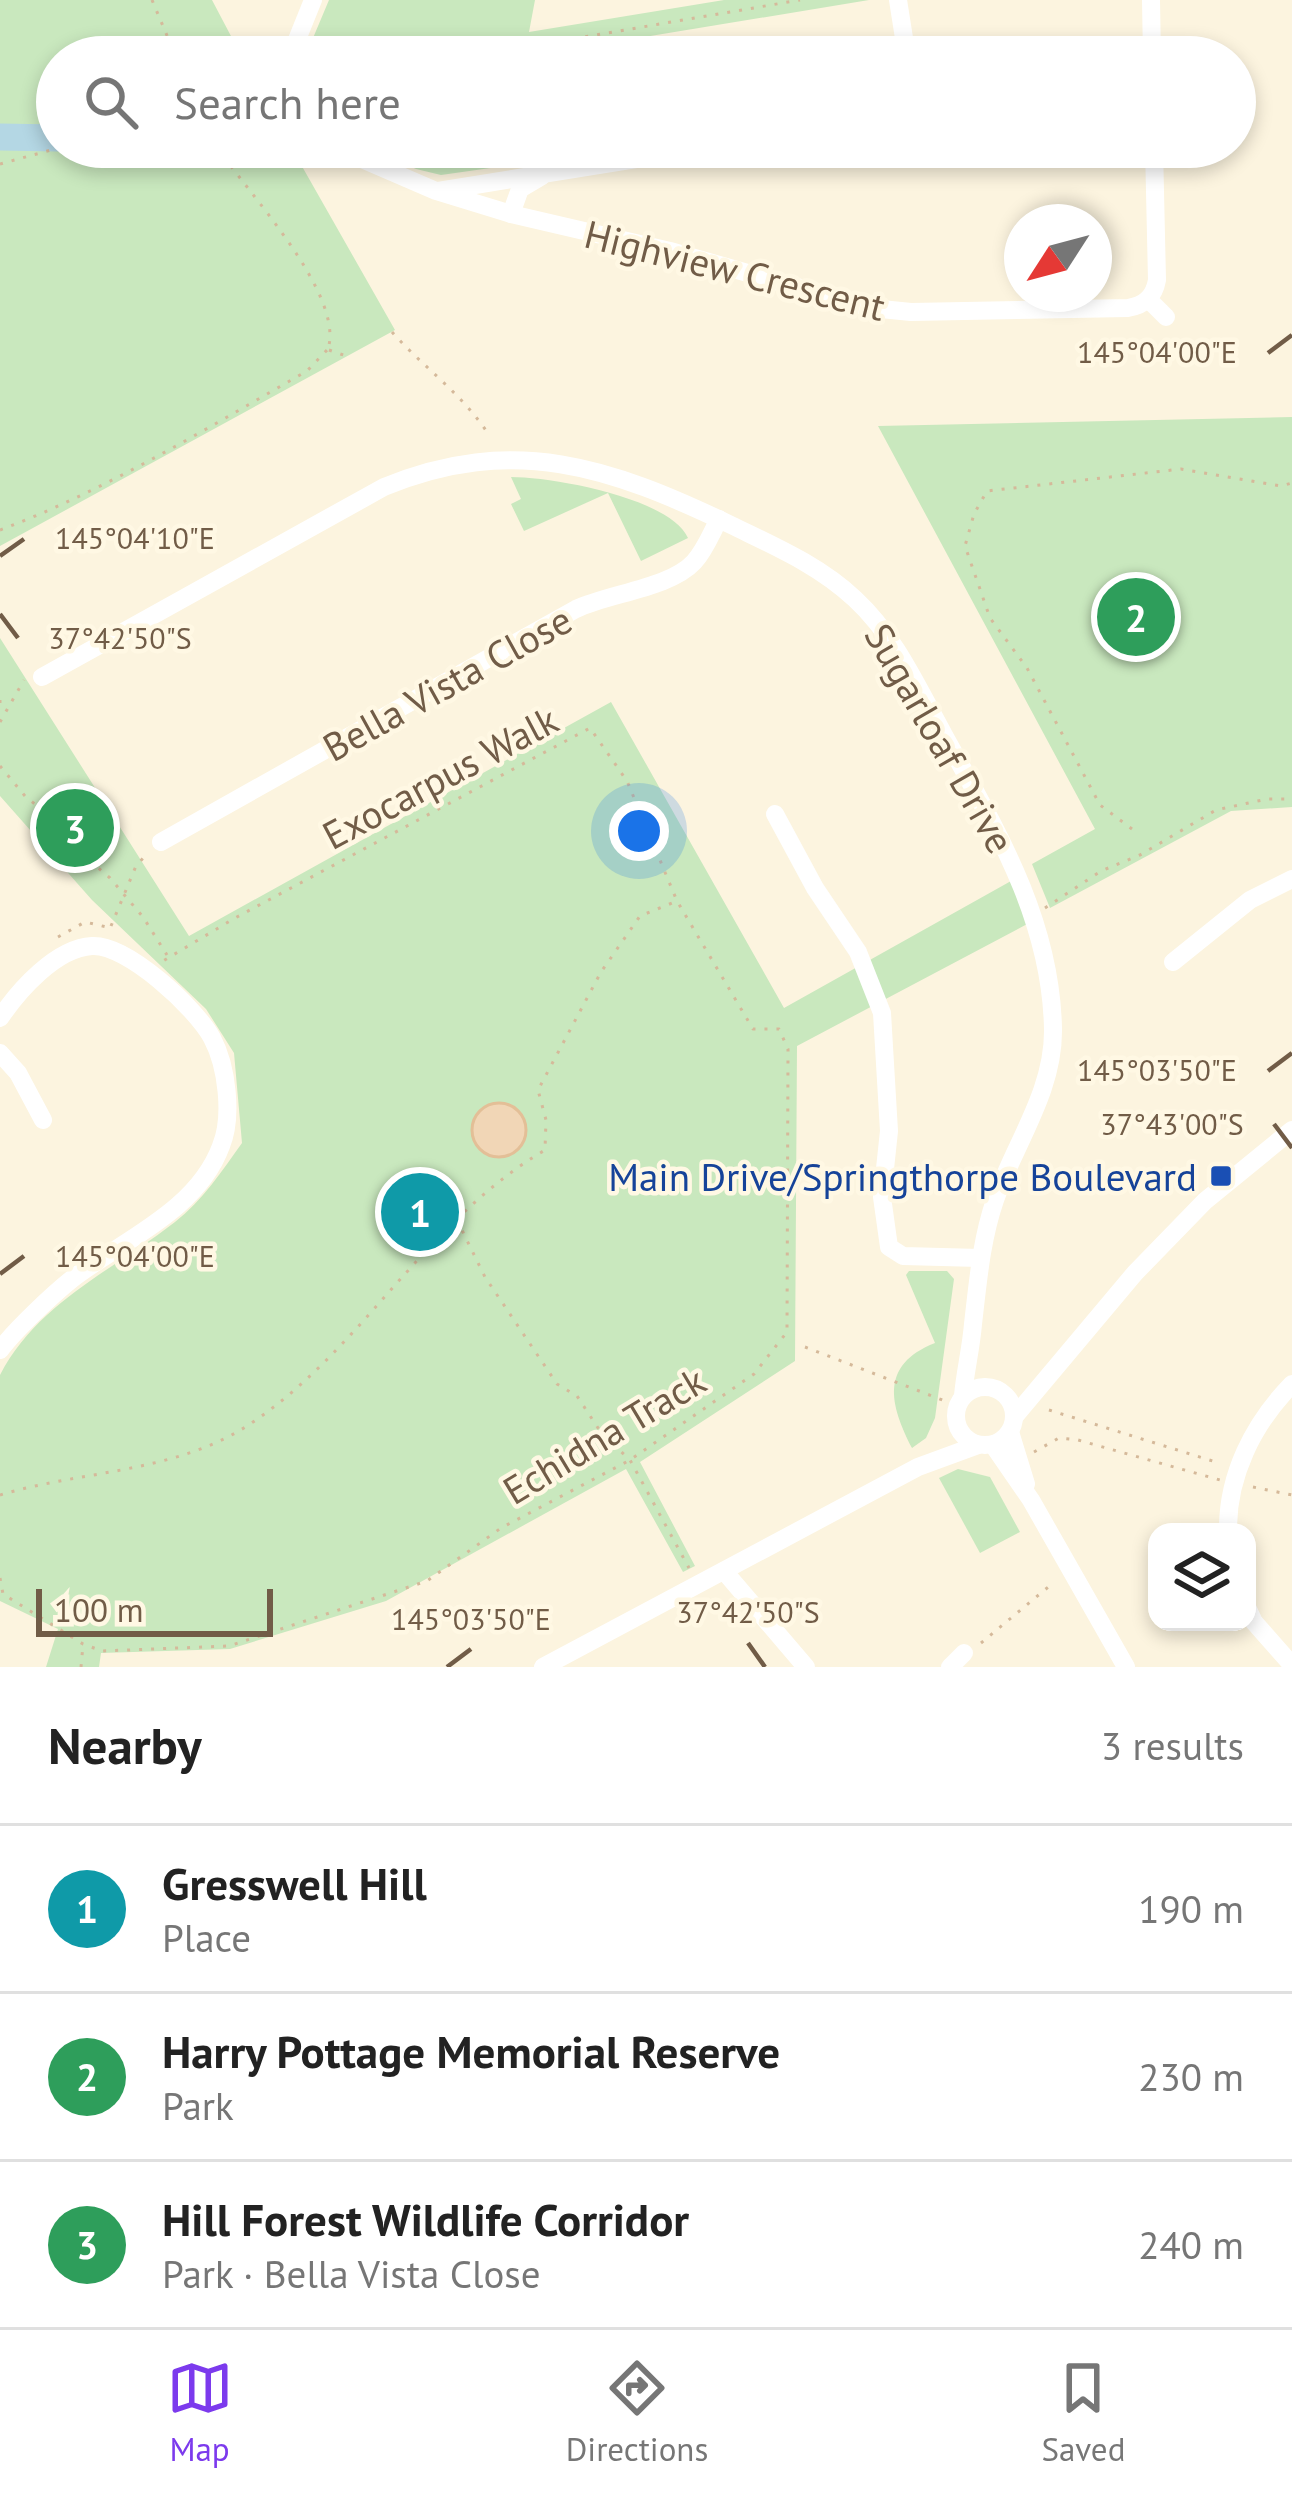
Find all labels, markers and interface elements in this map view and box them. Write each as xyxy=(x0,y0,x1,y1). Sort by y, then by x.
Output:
search box xyxy=(36,36,1256,168)
icon: search xyxy=(78,69,144,135)
text: Search here xyxy=(174,73,401,131)
north arrow xyxy=(1004,204,1112,312)
street label: Highview Crescent xyxy=(579,208,891,332)
text: 145°04'00"E xyxy=(1077,332,1237,371)
text: 145°04'10"E xyxy=(55,518,215,557)
pin: 2 xyxy=(1097,572,1175,662)
street label: Bella Vista Close xyxy=(314,594,580,772)
street label: Sugarloaf Drive xyxy=(854,614,1026,862)
text: 37°42'50"S xyxy=(48,618,192,657)
street label: Exocarpus Walk xyxy=(313,693,567,860)
pin: 3 xyxy=(36,783,114,873)
your location xyxy=(609,801,669,861)
text: 145°03'50"E xyxy=(1077,1050,1237,1089)
text: 37°43'00"S xyxy=(1100,1104,1244,1143)
place label: Main Drive/Springthorpe Boulevard xyxy=(608,1151,1197,1202)
marker: Main Drive/Springthorpe Boulevard xyxy=(1208,1163,1234,1189)
pin: 1 xyxy=(381,1167,459,1257)
text: 145°04'00"E xyxy=(55,1236,215,1275)
street label: Echidna Track xyxy=(493,1354,715,1515)
map controls xyxy=(1148,1523,1256,1631)
button: layers xyxy=(1148,1523,1256,1631)
scale bar xyxy=(36,1583,273,1636)
text: 100 m xyxy=(54,1588,144,1631)
text: 37°42'50"S xyxy=(676,1592,820,1631)
text: 145°03'50"E xyxy=(391,1599,551,1638)
text: Nearby xyxy=(48,1712,202,1778)
text: 3 results xyxy=(1101,1720,1244,1771)
text: Gresswell Hill xyxy=(162,1854,427,1912)
text: 1 xyxy=(76,1883,98,1934)
text: 190 m xyxy=(1138,1883,1244,1934)
text: Place xyxy=(162,1912,251,1963)
text: Harry Pottage Memorial Reserve xyxy=(162,2022,780,2080)
text: 2 xyxy=(76,2051,98,2102)
text: 230 m xyxy=(1138,2051,1244,2102)
text: Park xyxy=(162,2080,234,2131)
text: Hill Forest Wildlife Corridor xyxy=(162,2190,689,2248)
text: 3 xyxy=(76,2219,98,2270)
text: 240 m xyxy=(1138,2219,1244,2270)
text: Park · Bella Vista Close xyxy=(162,2248,541,2299)
tab: Map xyxy=(167,2355,233,2470)
tab: Directions xyxy=(566,2355,708,2470)
tab: Saved xyxy=(1041,2355,1125,2470)

